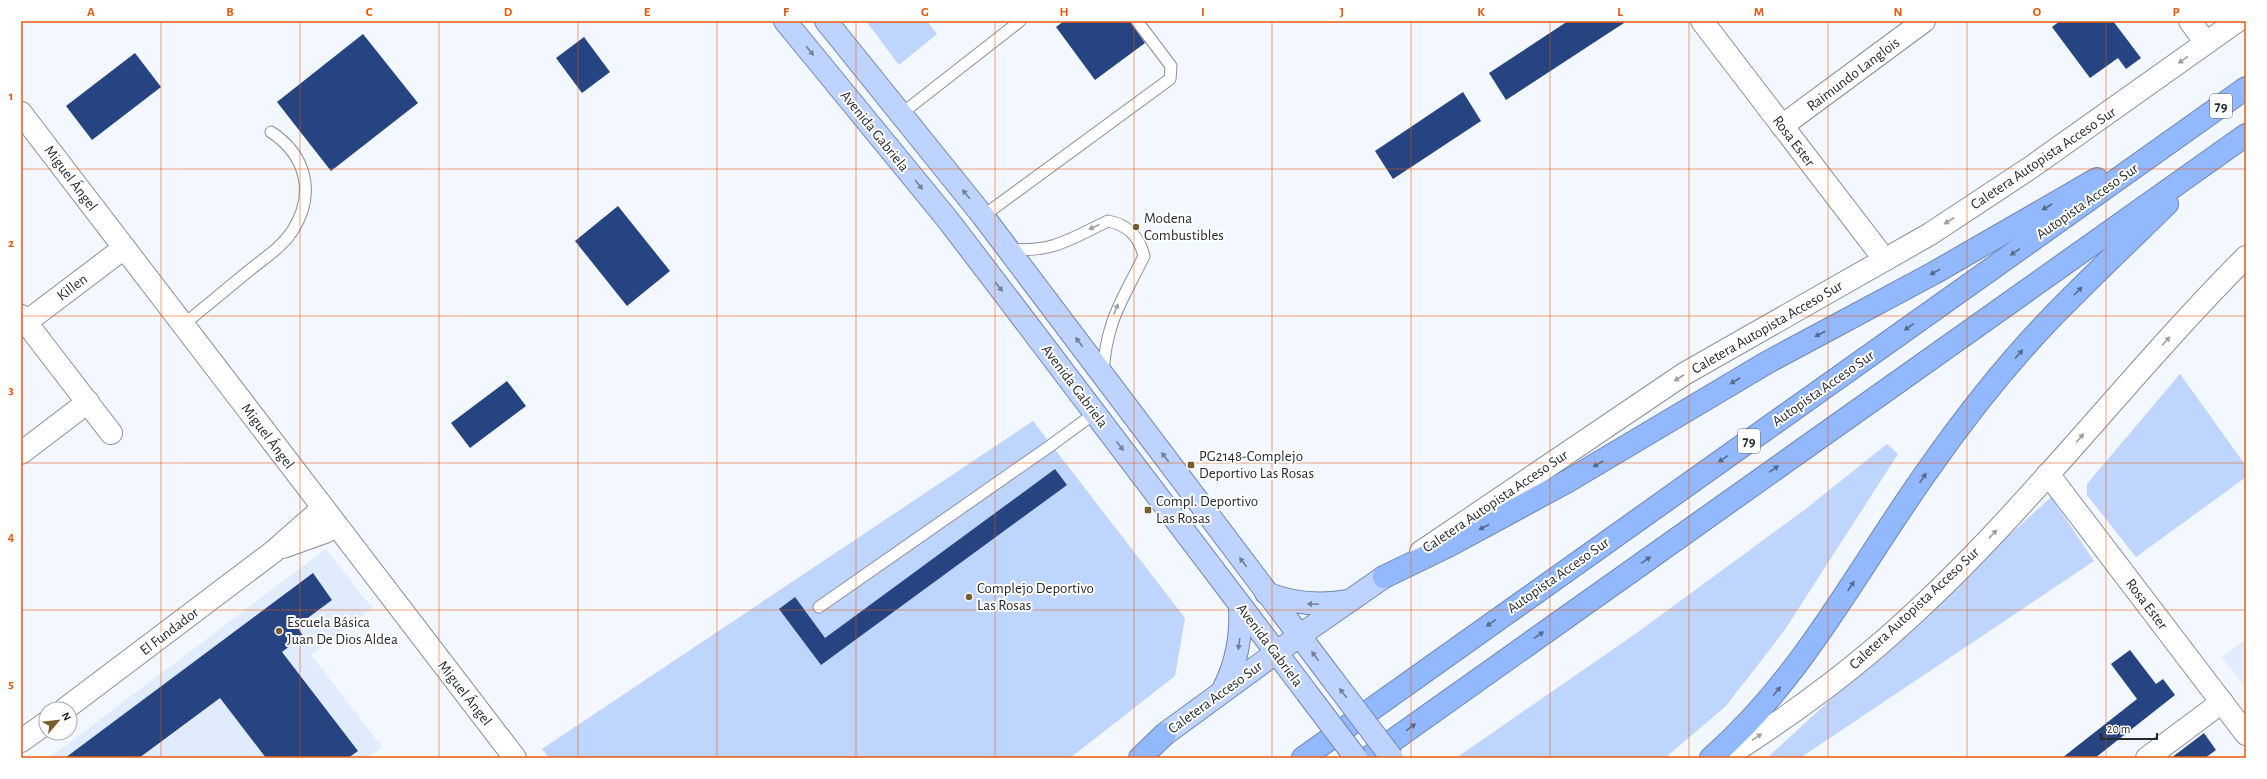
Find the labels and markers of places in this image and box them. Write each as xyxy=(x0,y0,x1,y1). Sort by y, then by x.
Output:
place label: Modena Combustibles xyxy=(1144,211,1224,243)
marker: Modena Combustibles xyxy=(1131,222,1141,232)
place label: PG2148-Complejo Deportivo Las Rosas xyxy=(1199,449,1314,481)
marker: PG2148-Complejo Deportivo Las Rosas xyxy=(1186,460,1196,470)
place label: Compl. Deportivo Las Rosas xyxy=(1156,494,1258,526)
marker: Compl. Deportivo Las Rosas xyxy=(1143,505,1153,515)
place label: Complejo Deportivo Las Rosas xyxy=(977,581,1094,613)
marker: Complejo Deportivo Las Rosas xyxy=(964,592,974,602)
place label: Escuela Básica Juan De Dios Aldea xyxy=(287,615,398,647)
marker: Escuela Básica Juan De Dios Aldea xyxy=(274,626,284,636)

